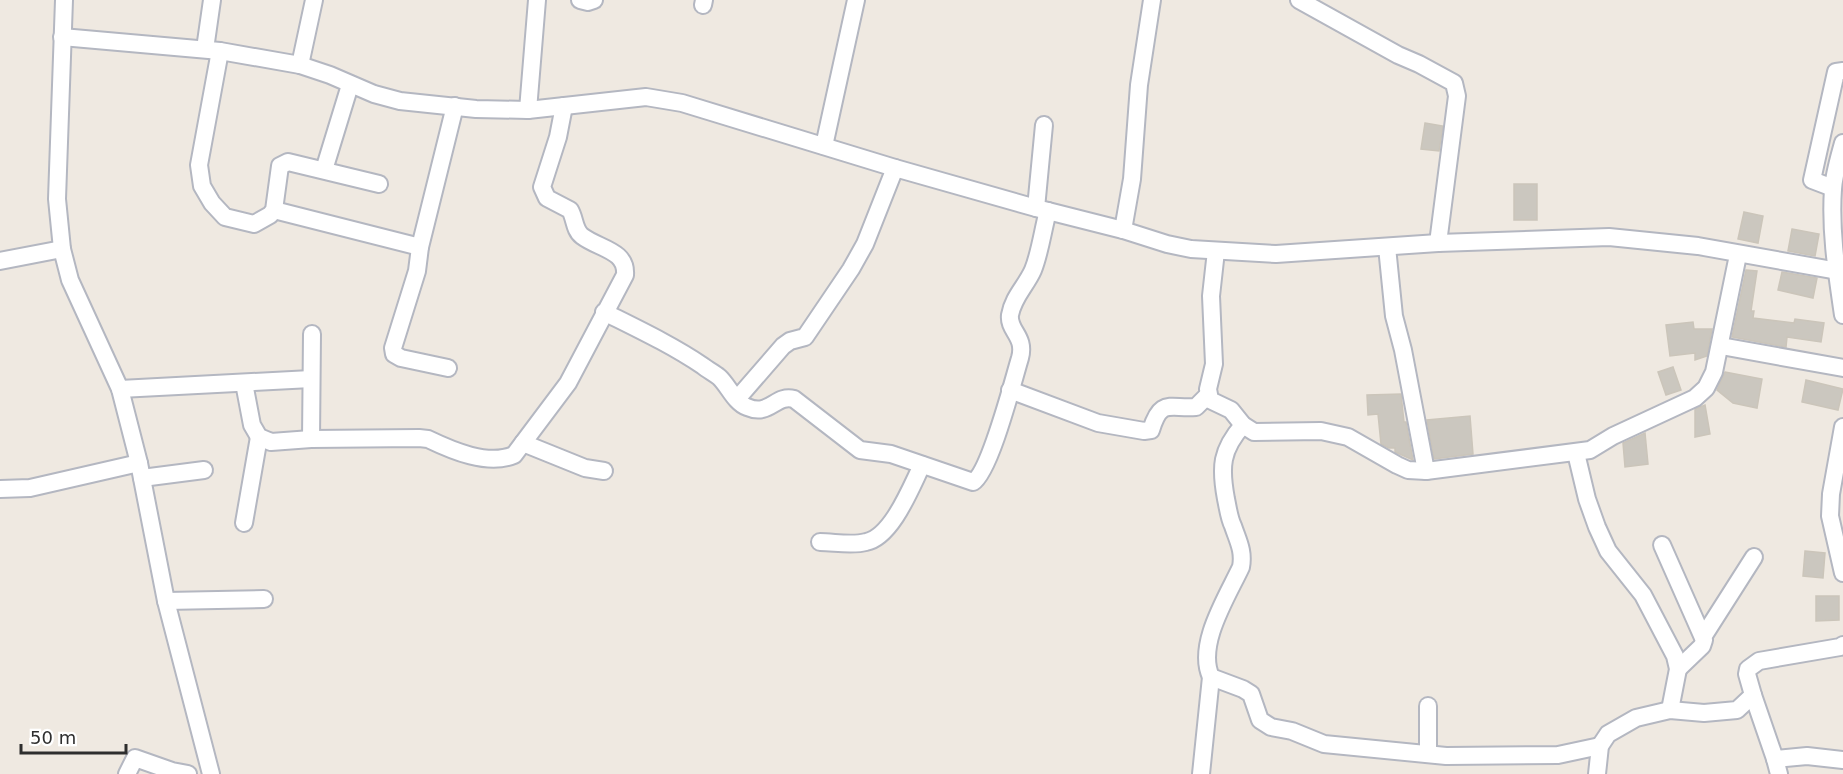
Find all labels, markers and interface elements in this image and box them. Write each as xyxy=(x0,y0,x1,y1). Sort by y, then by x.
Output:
scale bar xyxy=(21,717,126,755)
text: 50 m xyxy=(30,727,76,748)

